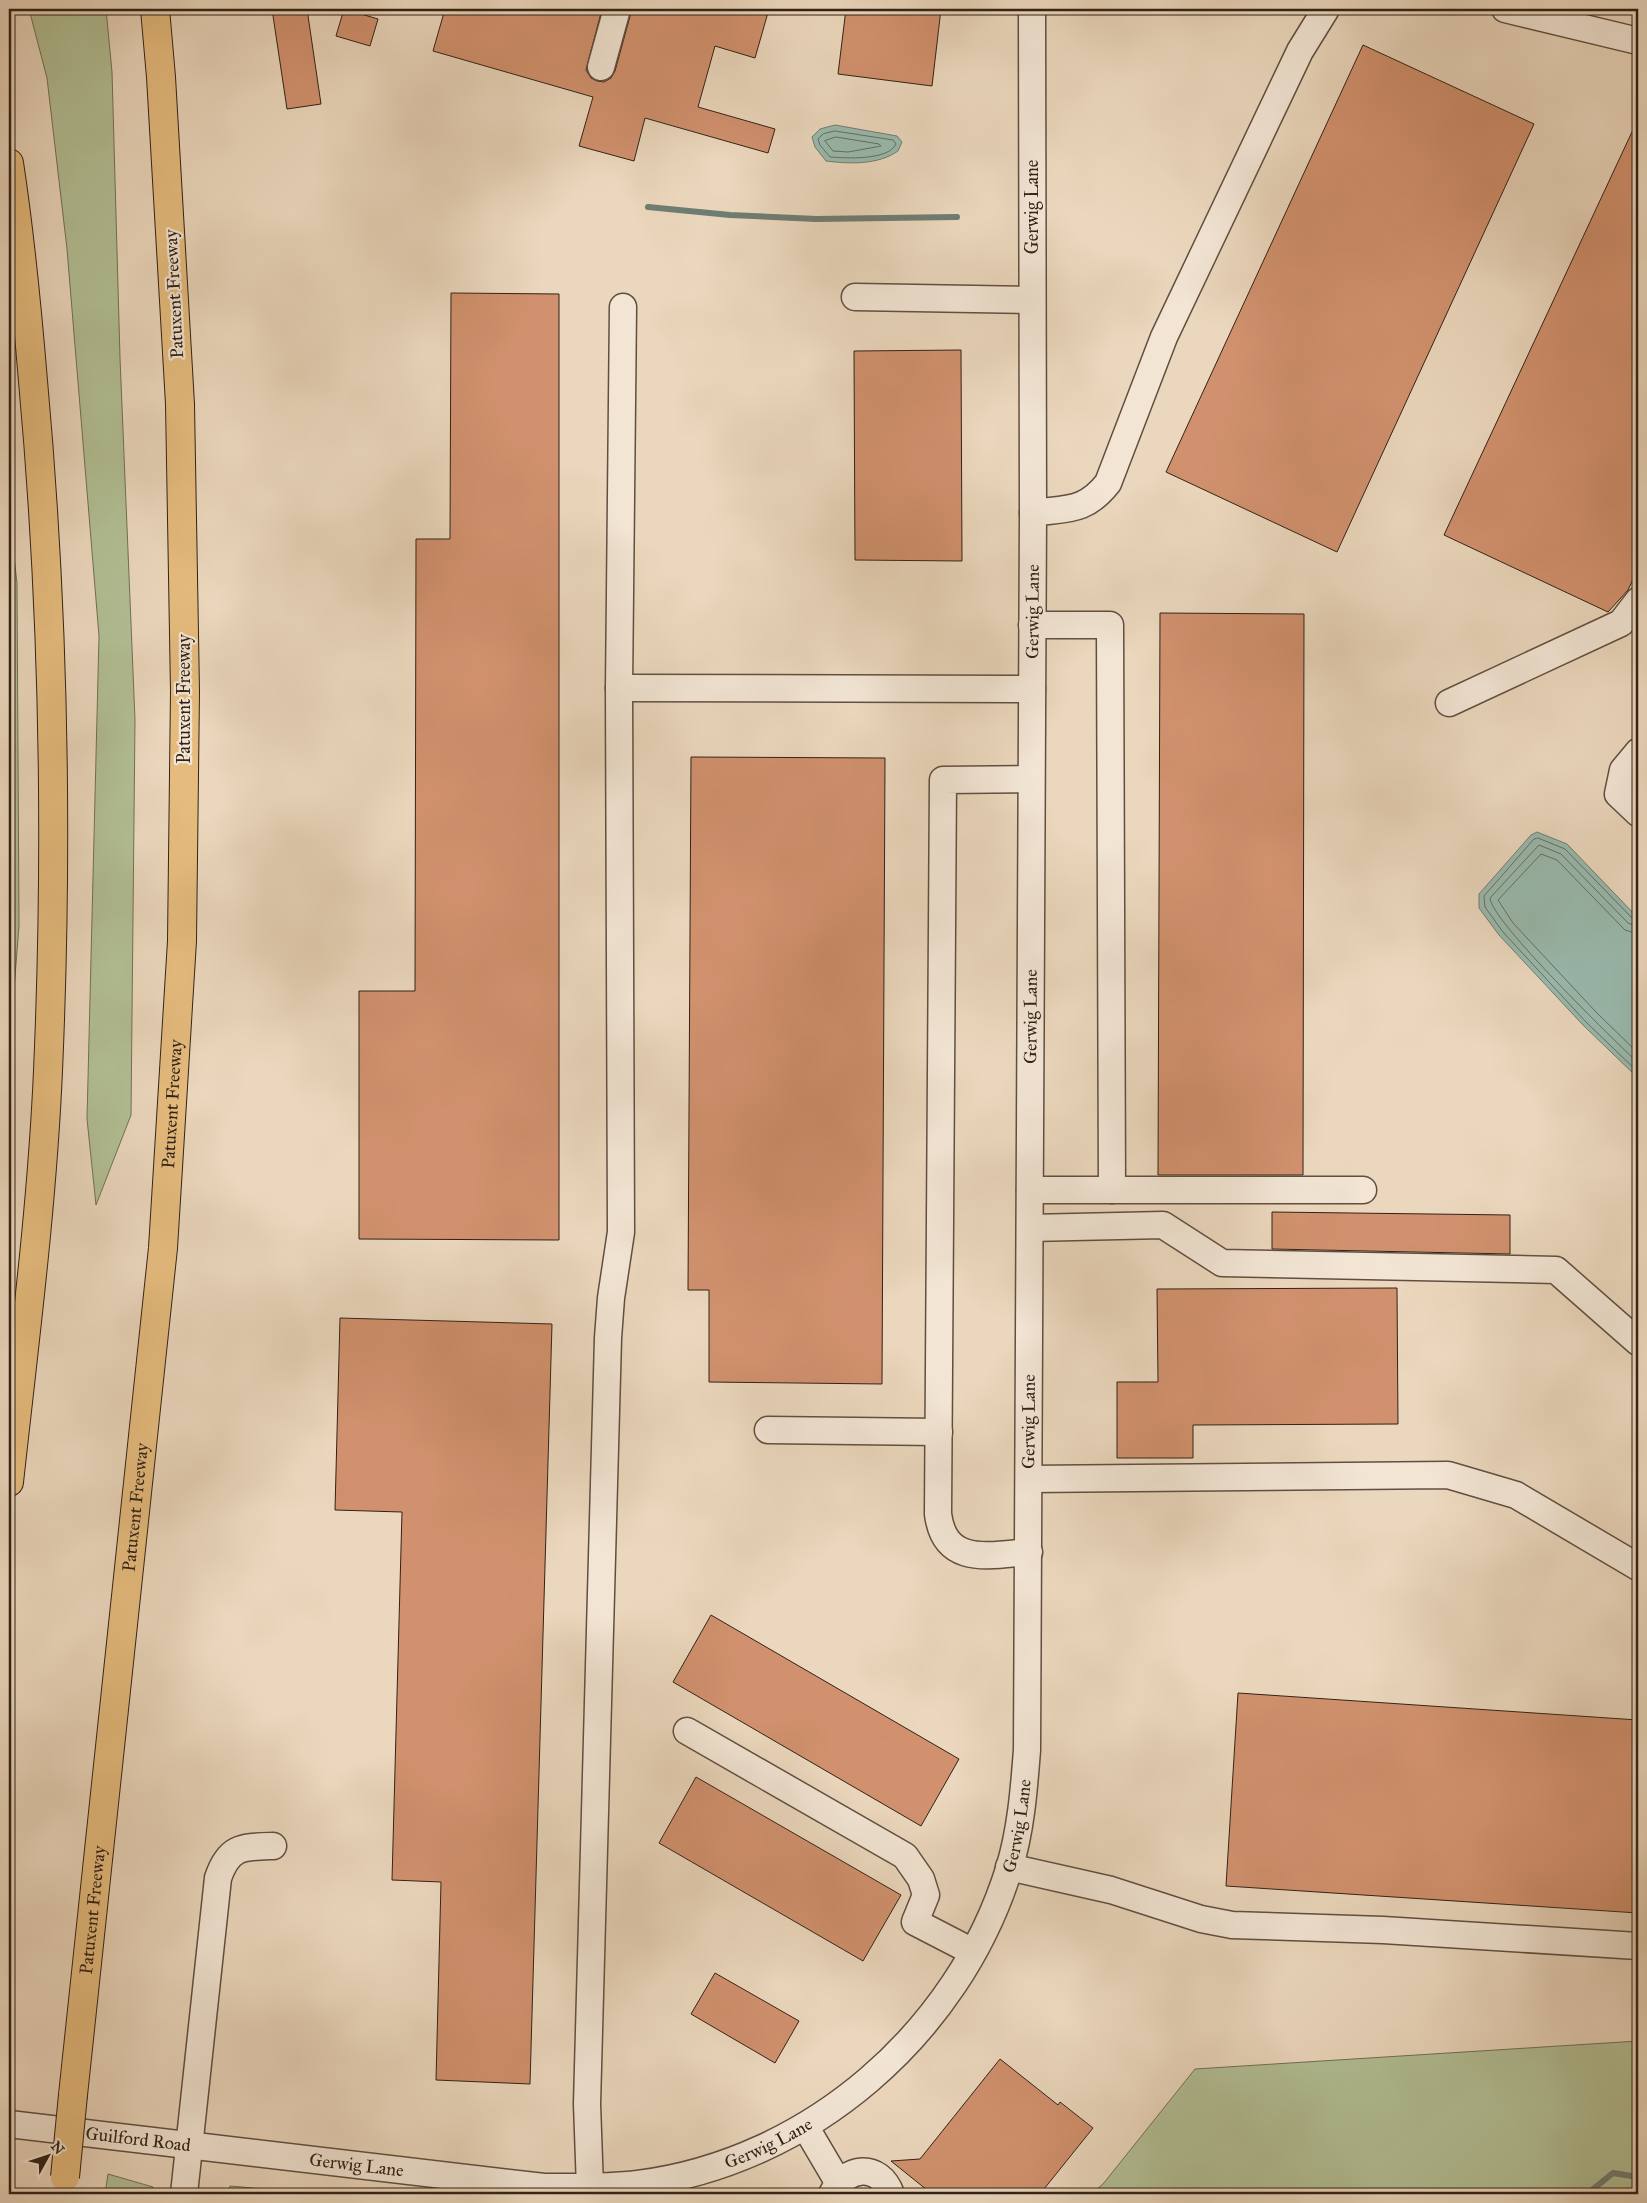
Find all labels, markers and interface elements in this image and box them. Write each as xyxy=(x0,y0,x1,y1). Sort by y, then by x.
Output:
street label: Gerwig Lane xyxy=(1021,160,1044,254)
street label: Patuxent Freeway xyxy=(160,228,188,359)
street label: Gerwig Lane xyxy=(1021,564,1045,659)
street label: Patuxent Freeway xyxy=(173,634,195,764)
street label: Gerwig Lane xyxy=(1019,969,1043,1064)
street label: Patuxent Freeway xyxy=(157,1038,187,1169)
street label: Gerwig Lane xyxy=(1017,1374,1041,1469)
street label: Patuxent Freeway xyxy=(118,1441,153,1573)
street label: Gerwig Lane xyxy=(998,1778,1036,1875)
street label: Patuxent Freeway xyxy=(75,1844,110,1976)
street label: Gerwig Lane xyxy=(721,2113,816,2174)
street label: Guilford Road xyxy=(84,2122,192,2156)
north arrow xyxy=(22,2130,72,2180)
text: N xyxy=(47,2138,68,2158)
street label: Gerwig Lane xyxy=(308,2148,405,2181)

